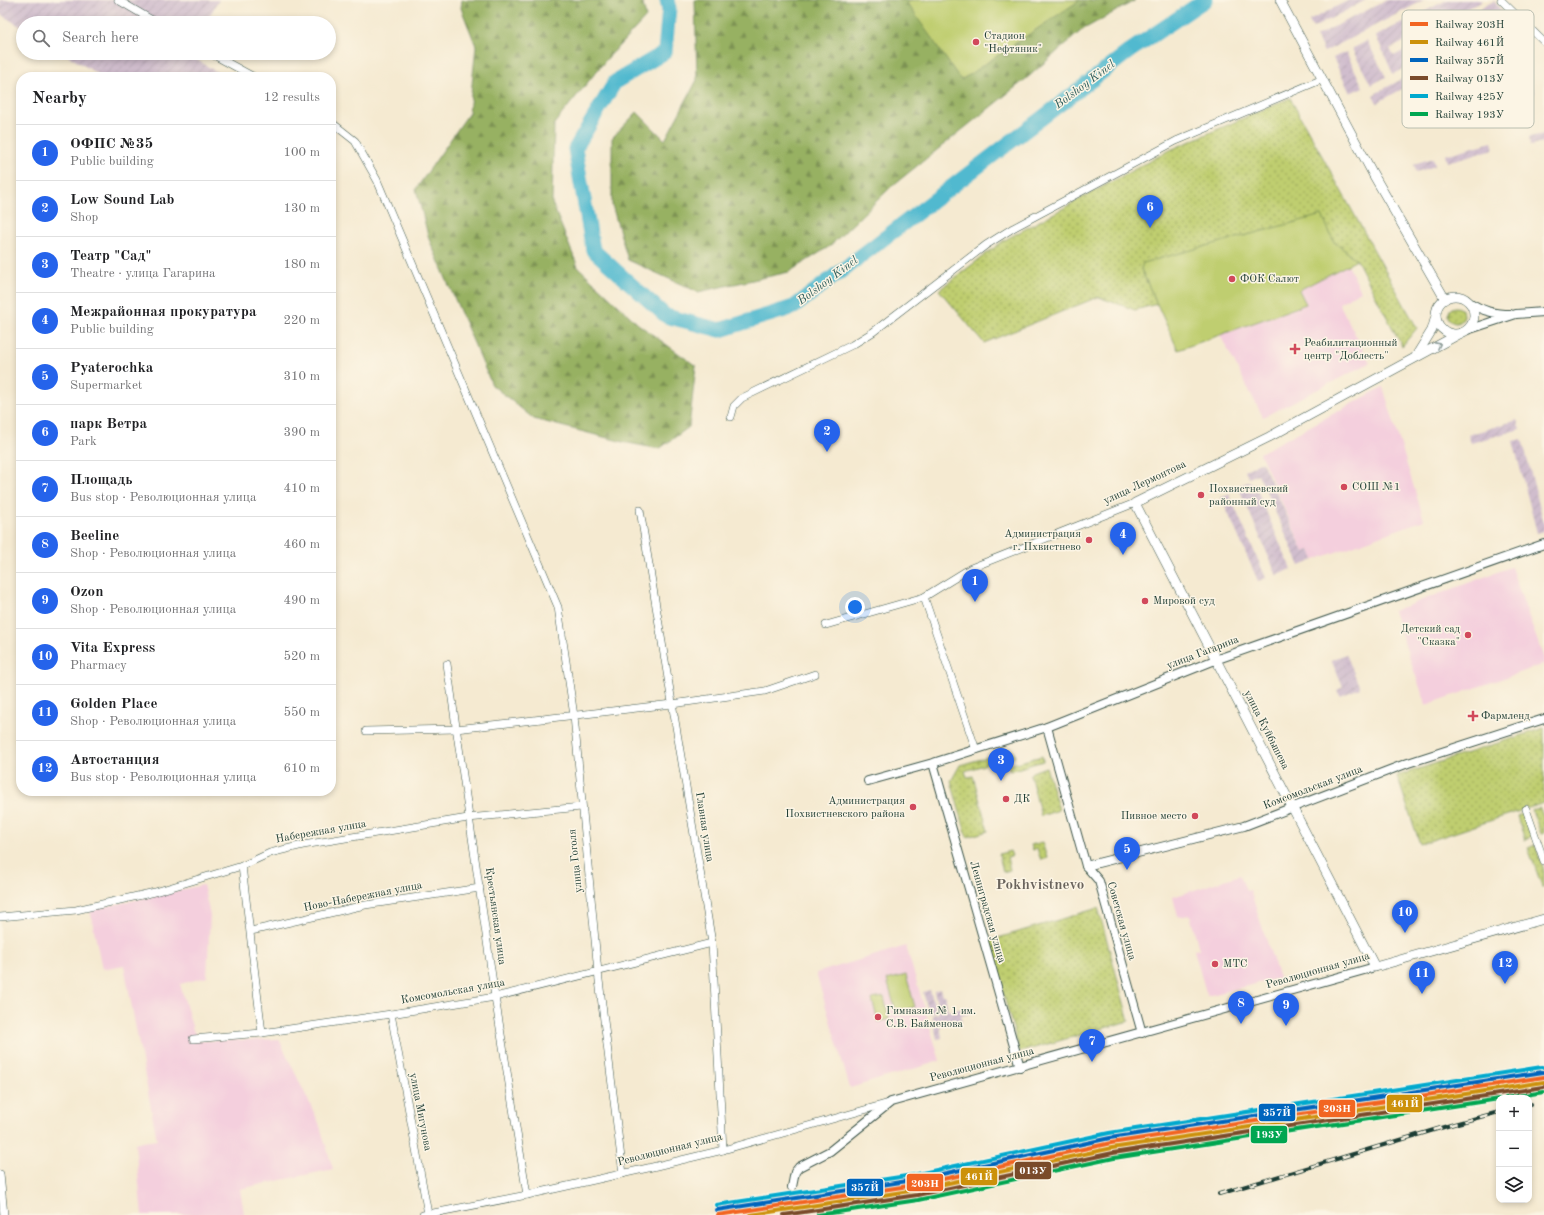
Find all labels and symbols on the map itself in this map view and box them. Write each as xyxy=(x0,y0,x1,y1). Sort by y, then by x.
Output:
legend xyxy=(1402,10,1534,128)
text: Railway 203Н xyxy=(1435,20,1505,31)
place label: Стадион "Нефтяник" xyxy=(984,31,1042,55)
text: Railway 461Й xyxy=(1435,36,1505,49)
marker: Стадион "Нефтяник" xyxy=(971,37,981,47)
text: Railway 357Й xyxy=(1435,54,1505,67)
water label: Bolshoy Kinel xyxy=(1052,58,1118,112)
text: Railway 013У xyxy=(1435,74,1505,85)
text: Railway 425У xyxy=(1435,92,1505,103)
text: Railway 193У xyxy=(1435,110,1505,121)
pin: 6 xyxy=(1137,195,1163,228)
water label: Bolshoy Kinel xyxy=(795,254,861,308)
marker: ФОК Салют xyxy=(1227,274,1237,284)
place label: ФОК Салют xyxy=(1240,274,1299,285)
place label: Реабилитационный центр "Доблесть" xyxy=(1304,338,1398,362)
one-way arrow xyxy=(1434,342,1442,350)
marker: Реабилитационный центр "Доблесть" xyxy=(1289,343,1301,355)
pin: 2 xyxy=(814,419,840,452)
street label: улица Лермонтова xyxy=(1102,459,1188,507)
marker: СОШ №1 xyxy=(1339,482,1349,492)
place label: СОШ №1 xyxy=(1352,482,1400,493)
place label: Похвистневский районный суд xyxy=(1209,484,1288,508)
marker: Похвистневский районный суд xyxy=(1196,490,1206,500)
pin: 4 xyxy=(1110,522,1136,555)
place label: Администрация г. Пхвистнево xyxy=(1004,529,1081,553)
marker: Администрация г. Пхвистнево xyxy=(1084,535,1094,545)
pin: 1 xyxy=(962,569,988,602)
marker: Мировой суд xyxy=(1140,596,1150,606)
place label: Мировой суд xyxy=(1153,596,1215,607)
your location xyxy=(845,597,865,617)
place label: Детский сад "Сказка" xyxy=(1401,624,1461,648)
marker: Детский сад "Сказка" xyxy=(1463,630,1473,640)
street label: улица Гагарина xyxy=(1165,634,1241,672)
street label: улица Куйбышева xyxy=(1241,689,1291,772)
marker: Фармленд xyxy=(1468,711,1478,721)
place label: Фармленд xyxy=(1481,711,1530,722)
pin: 3 xyxy=(988,748,1014,781)
street label: Комсомольская улица xyxy=(1262,764,1365,812)
street label: Главная улица xyxy=(693,791,715,863)
marker: ДК xyxy=(1001,794,1011,804)
place label: ДК xyxy=(1014,794,1030,805)
place label: Администрация Похвистневского района xyxy=(785,796,906,820)
marker: Администрация Похвистневского района xyxy=(908,802,918,812)
place label: Пивное место xyxy=(1121,811,1187,822)
marker: Пивное место xyxy=(1190,811,1200,821)
street label: Набережная улица xyxy=(275,819,368,845)
street label: улица Гоголя xyxy=(567,828,585,893)
pin: 5 xyxy=(1114,837,1140,870)
street label: Ленинградская улица xyxy=(967,860,1007,965)
street label: Крестьянская улица xyxy=(483,867,507,966)
district label: Pokhvistnevo xyxy=(996,878,1084,893)
street label: Ново-Набережная улица xyxy=(303,880,424,914)
street label: Советская улица xyxy=(1105,881,1138,962)
pin: 10 xyxy=(1392,900,1418,933)
street label: Революционная улица xyxy=(1265,951,1372,991)
pin: 12 xyxy=(1492,951,1518,984)
marker: МТС xyxy=(1210,959,1220,969)
place label: МТС xyxy=(1223,959,1247,970)
pin: 11 xyxy=(1409,961,1435,994)
street label: Комсомольская улица xyxy=(400,977,506,1007)
pin: 8 xyxy=(1228,991,1254,1024)
pin: 9 xyxy=(1273,993,1299,1026)
place label: Гимназия № 1 им. С.В. Байменова xyxy=(886,1006,976,1030)
marker: Гимназия № 1 им. С.В. Байменова xyxy=(873,1012,883,1022)
pin: 7 xyxy=(1079,1029,1105,1062)
street label: Революционная улица xyxy=(929,1046,1036,1084)
street label: улица Мигунова xyxy=(407,1072,433,1152)
line badge: 461Й xyxy=(1386,1094,1423,1113)
text: 461Й xyxy=(1391,1097,1419,1110)
line badge: 203Н xyxy=(1318,1099,1356,1118)
line badge: 357Й xyxy=(1258,1103,1296,1122)
text: 203Н xyxy=(1323,1104,1351,1115)
text: 357Й xyxy=(1263,1106,1291,1119)
line badge: 193У xyxy=(1250,1125,1288,1144)
text: 193У xyxy=(1255,1130,1283,1141)
street label: Революционная улица xyxy=(617,1132,724,1168)
line badge: 013У xyxy=(1014,1161,1052,1180)
text: 013У xyxy=(1019,1166,1047,1177)
line badge: 461Й xyxy=(960,1167,998,1186)
text: 461Й xyxy=(965,1170,993,1183)
line badge: 203Н xyxy=(906,1173,944,1192)
line badge: 357Й xyxy=(846,1178,884,1197)
text: 203Н xyxy=(911,1179,939,1190)
text: 357Й xyxy=(851,1181,879,1194)

